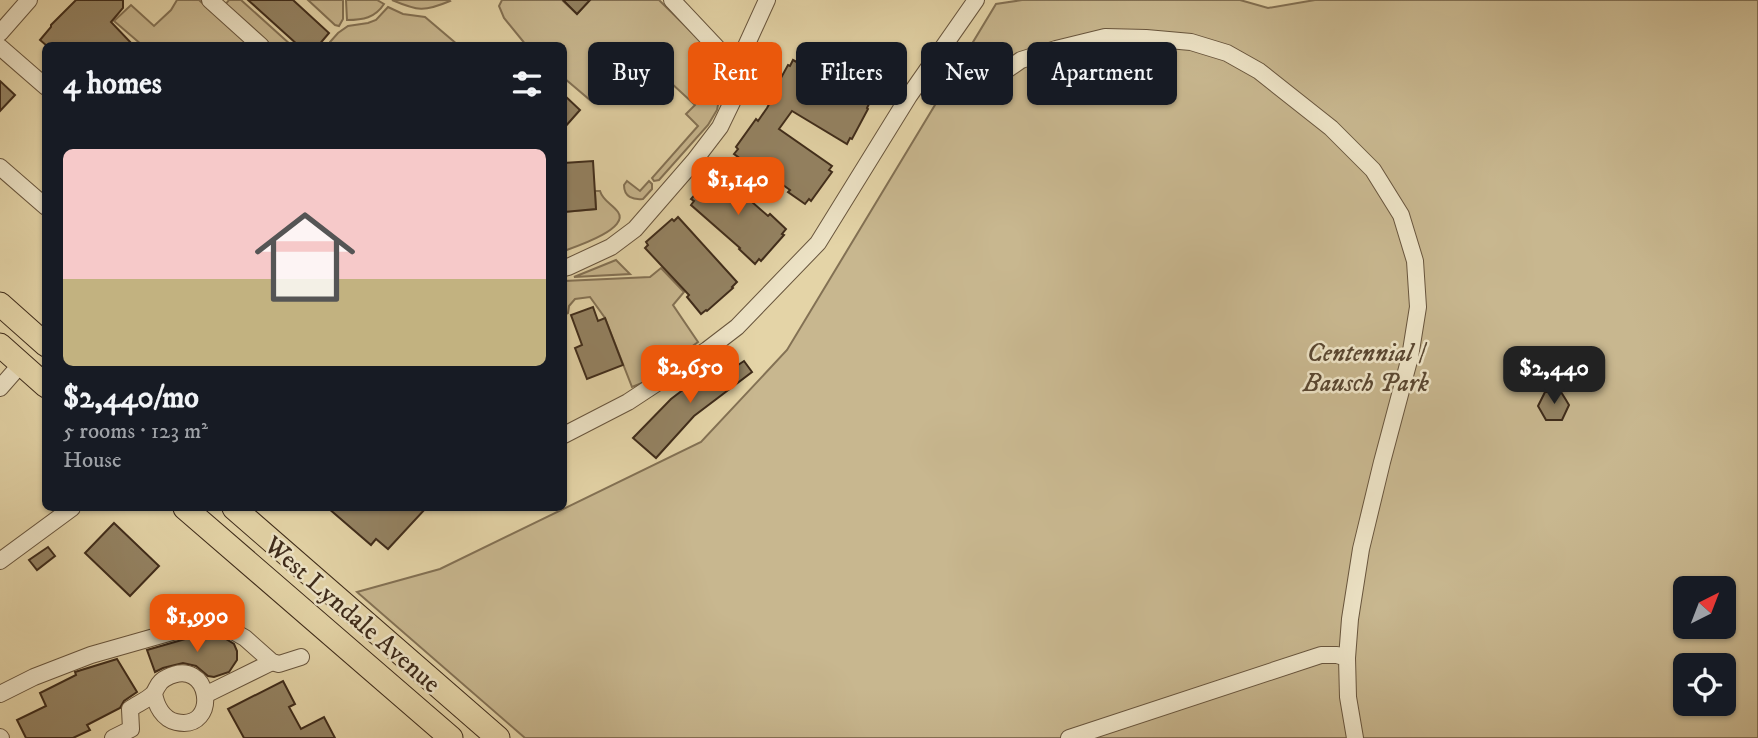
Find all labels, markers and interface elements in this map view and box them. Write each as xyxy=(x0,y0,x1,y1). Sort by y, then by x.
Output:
chip: Buy xyxy=(588,42,674,105)
chip: Rent xyxy=(688,42,782,105)
chip: Filters xyxy=(796,42,907,105)
chip: New xyxy=(921,42,1013,105)
chip: Apartment xyxy=(1027,42,1177,105)
icon: filters xyxy=(508,65,546,103)
text: 4 homes xyxy=(63,66,162,103)
pin: $1,140 xyxy=(681,158,795,217)
text: $1,140 xyxy=(707,165,769,194)
icon: home xyxy=(242,194,368,320)
park label: Centennial / Bausch Park xyxy=(1302,337,1429,400)
pin: $2,650 xyxy=(633,346,747,405)
pin: $2,440 xyxy=(1497,346,1611,406)
text: $2,650 xyxy=(657,353,723,382)
text: $2,440 xyxy=(1519,354,1589,383)
text: $2,440/mo xyxy=(63,380,199,417)
text: 5 rooms · 123 m² xyxy=(63,417,208,446)
text: House xyxy=(63,446,121,475)
street label: West Lyndale Avenue xyxy=(256,529,447,701)
north arrow xyxy=(1673,576,1736,639)
map controls xyxy=(1673,576,1736,716)
pin: $1,990 xyxy=(140,594,254,654)
text: $1,990 xyxy=(166,602,228,631)
button: locate xyxy=(1673,653,1736,716)

